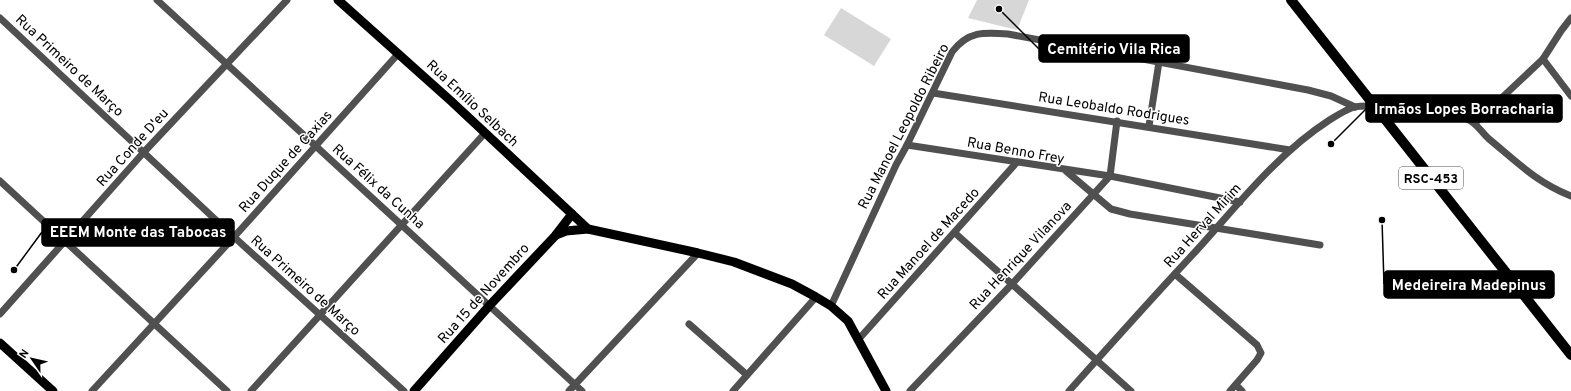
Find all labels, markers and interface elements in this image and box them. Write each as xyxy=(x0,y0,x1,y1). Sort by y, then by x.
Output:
street label: Rua Primeiro de Março xyxy=(11,11,127,121)
callout: Cemitério Vila Rica xyxy=(1039,35,1189,62)
street label: Rua Manoel Leopoldo Ribeiro xyxy=(855,41,954,212)
text: Cemitério Vila Rica xyxy=(1047,41,1181,60)
street label: Rua Emílio Selbach xyxy=(422,57,522,151)
street label: Rua Leobaldo Rodrigues xyxy=(1037,89,1190,130)
callout: Irmãos Lopes Borracharia xyxy=(1366,95,1562,122)
text: Irmãos Lopes Borracharia xyxy=(1374,101,1554,120)
street label: Rua Conde D'eu xyxy=(94,105,173,191)
street label: Rua Duque de Caxias xyxy=(236,107,336,217)
street label: Rua Benno Frey xyxy=(966,135,1066,168)
street label: Rua Félix da Cunha xyxy=(328,141,428,233)
road number: RSC-453 xyxy=(1399,167,1463,189)
street label: Rua Herval Mirim xyxy=(1161,180,1245,272)
street label: Rua Manoel de Macedo xyxy=(874,185,984,303)
street label: Rua Henrique Vilanova xyxy=(966,198,1076,314)
callout: EEEM Monte das Tabocas xyxy=(42,219,234,246)
text: EEEM Monte das Tabocas xyxy=(50,224,226,243)
street label: Rua Primeiro de Março xyxy=(247,232,364,340)
street label: Rua 15 de Novembro xyxy=(435,240,534,347)
callout: Medeireira Madepinus xyxy=(1384,271,1554,298)
text: Medeireira Madepinus xyxy=(1392,277,1546,296)
north arrow xyxy=(12,339,52,379)
text: N xyxy=(17,347,33,361)

